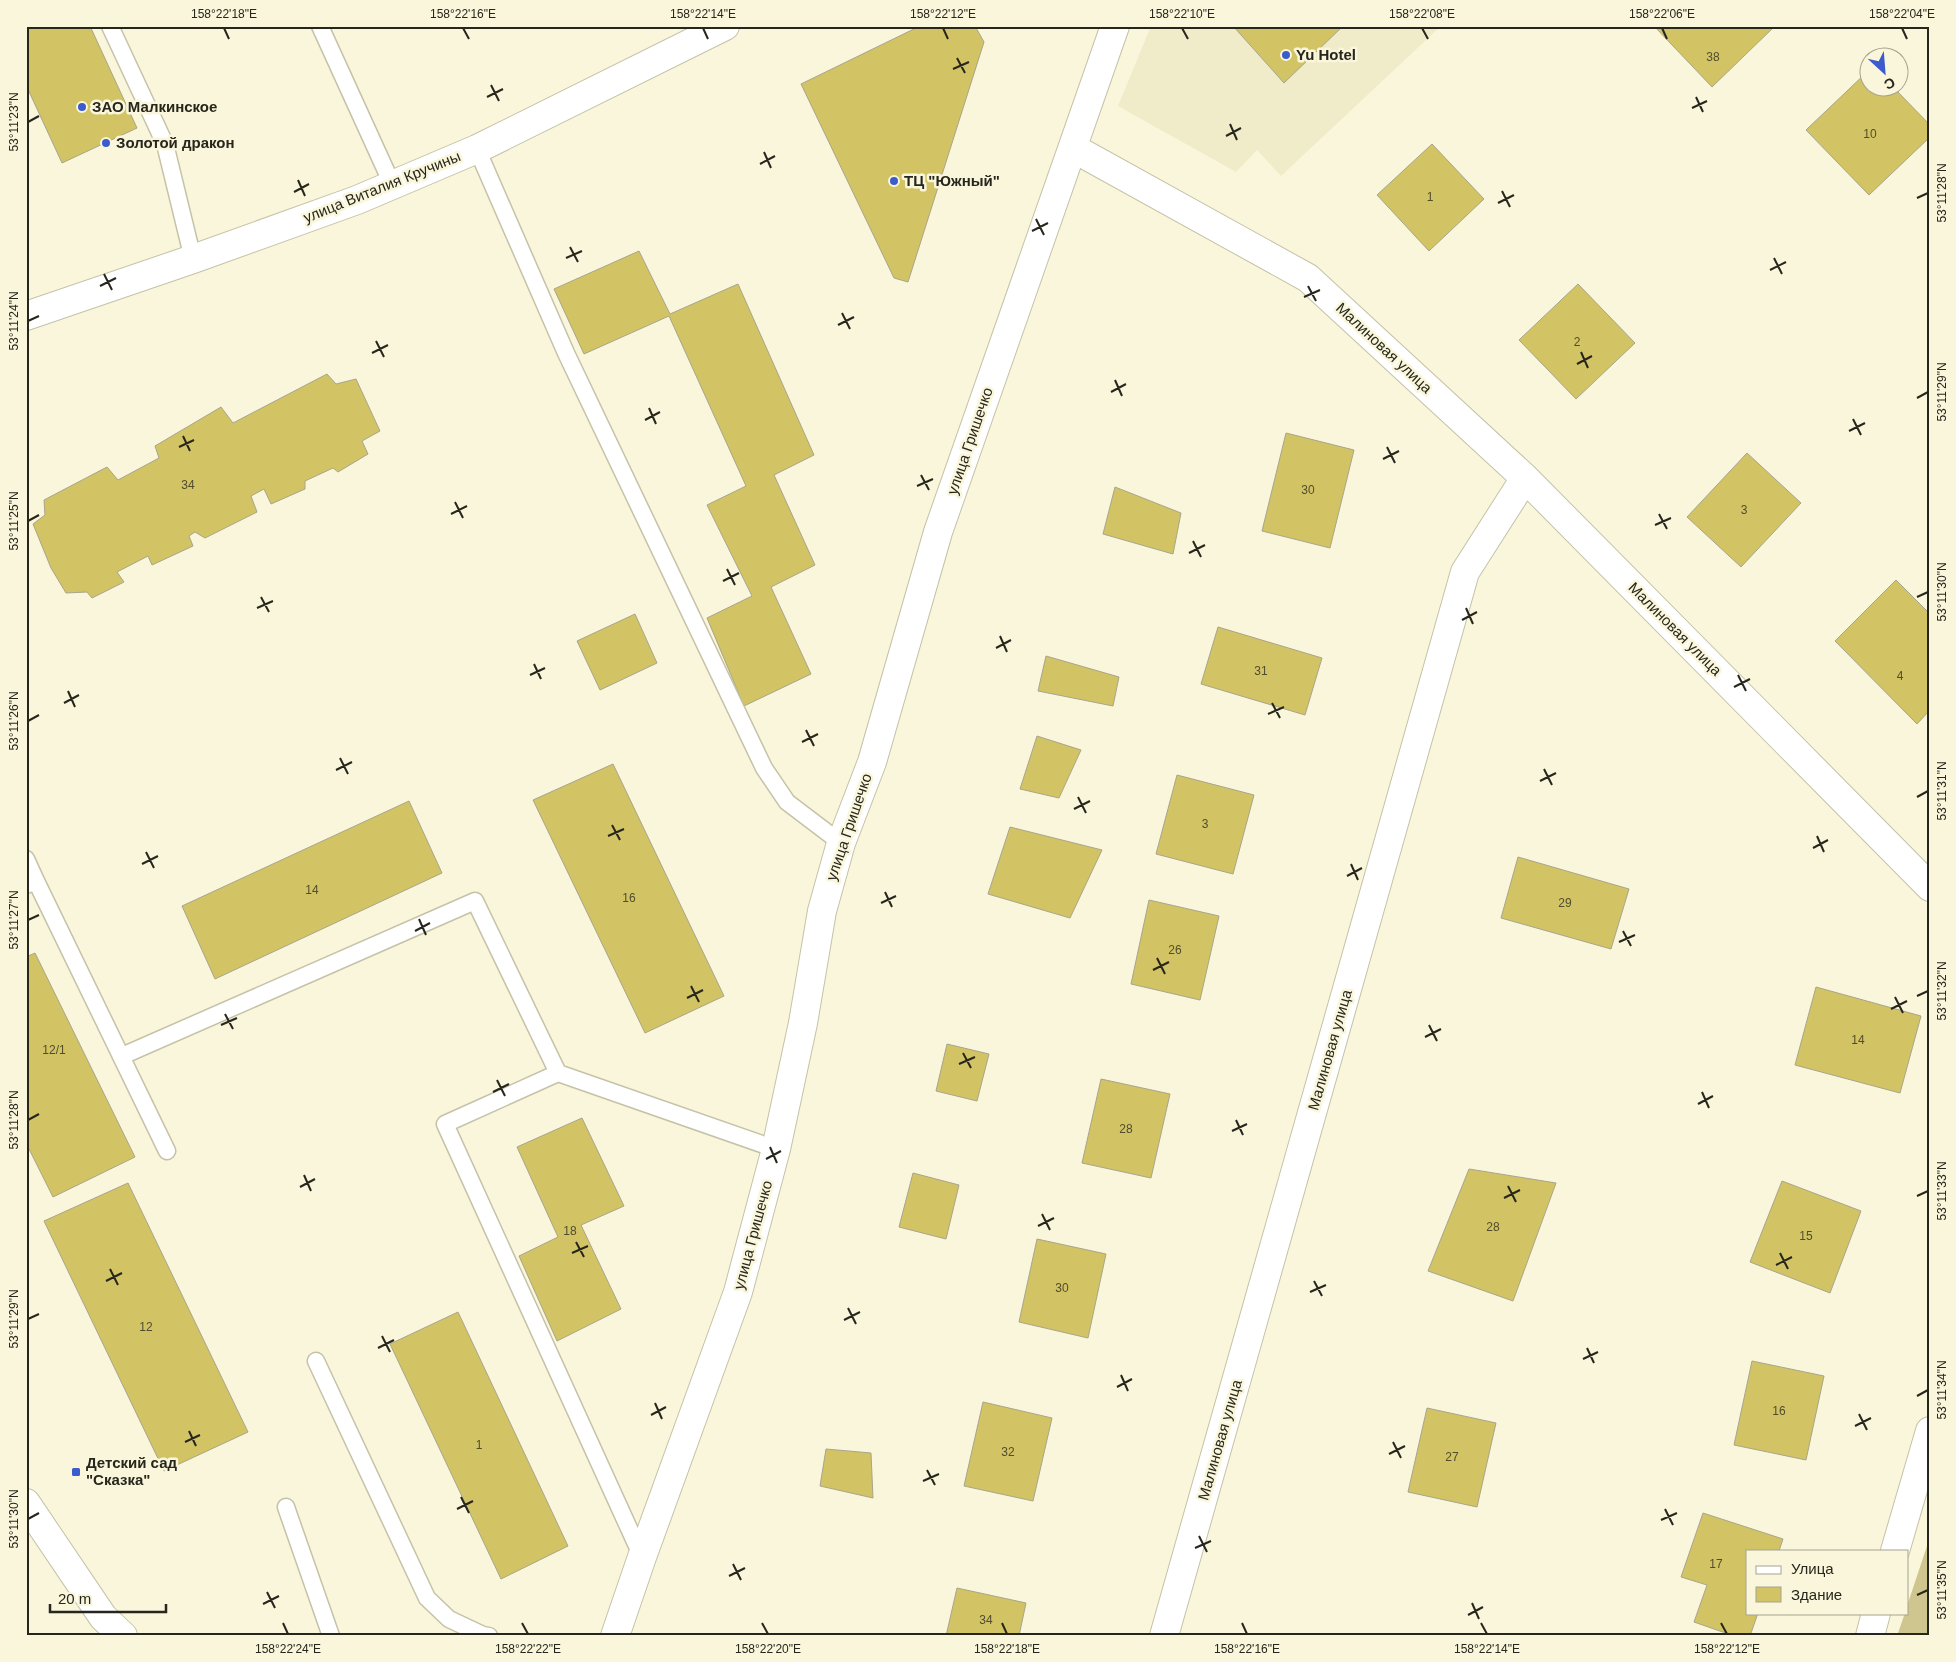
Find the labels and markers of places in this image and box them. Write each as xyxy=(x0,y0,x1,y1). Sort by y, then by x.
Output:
place label: Yu Hotel xyxy=(1296,46,1356,63)
marker: Yu Hotel xyxy=(1280,49,1292,61)
place label: ЗАО Малкинское xyxy=(92,98,217,115)
marker: ЗАО Малкинское xyxy=(76,101,88,113)
place label: Золотой дракон xyxy=(116,134,235,151)
marker: Золотой дракон xyxy=(100,137,112,149)
place label: ТЦ "Южный" xyxy=(904,172,1000,189)
marker: ТЦ "Южный" xyxy=(888,175,900,187)
place label: Детский сад "Сказка" xyxy=(86,1454,177,1488)
marker: Детский сад "Сказка" xyxy=(70,1466,82,1478)

